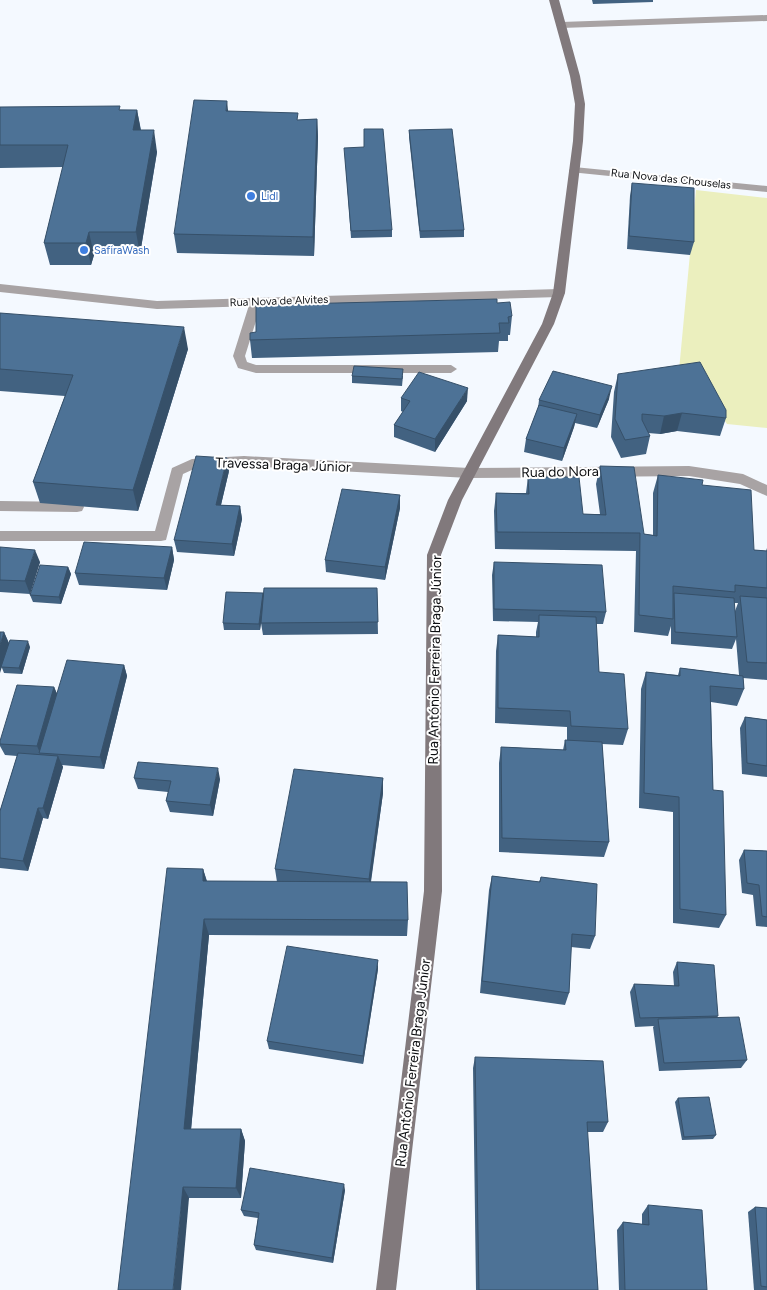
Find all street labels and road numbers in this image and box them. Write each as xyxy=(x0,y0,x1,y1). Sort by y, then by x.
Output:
street label: Rua Nova das Chouselas xyxy=(610,166,732,192)
street label: Rua Nova de Alvites xyxy=(230,293,328,309)
street label: Travessa Braga Júnior xyxy=(215,454,351,476)
street label: Rua do Nora xyxy=(521,463,599,481)
street label: Rua António Ferreira Braga Júnior xyxy=(425,555,445,765)
street label: Rua António Ferreira Braga Júnior xyxy=(392,958,434,1168)

